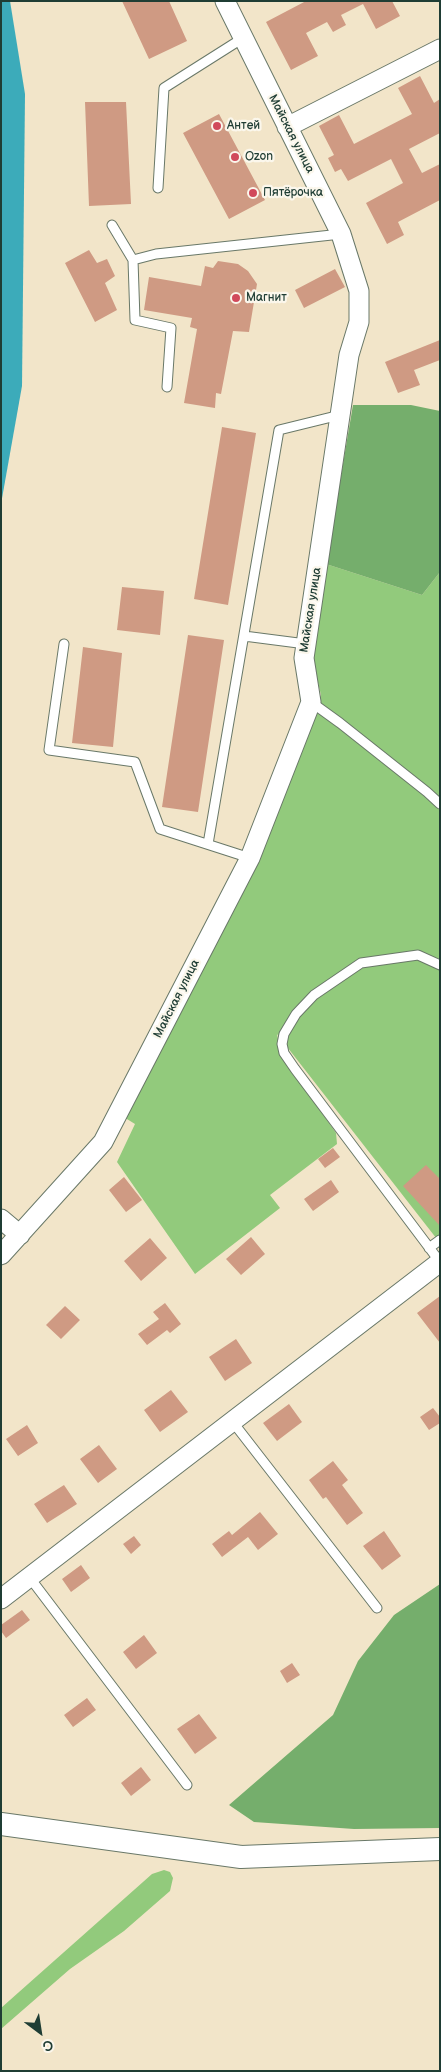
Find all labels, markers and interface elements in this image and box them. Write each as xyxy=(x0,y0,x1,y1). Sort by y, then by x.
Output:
street label: Майская улица xyxy=(265,92,317,176)
place label: Антей xyxy=(227,119,260,133)
marker: Антей xyxy=(211,120,223,132)
place label: Ozon xyxy=(245,150,273,164)
marker: Ozon xyxy=(229,151,241,163)
place label: Пятёрочка xyxy=(263,186,323,200)
marker: Пятёрочка xyxy=(247,187,259,199)
place label: Магнит xyxy=(246,291,287,305)
marker: Магнит xyxy=(230,292,242,304)
street label: Майская улица xyxy=(297,566,325,654)
street label: Майская улица xyxy=(151,957,203,1041)
north arrow xyxy=(15,2007,65,2057)
text: С xyxy=(39,2035,57,2055)

